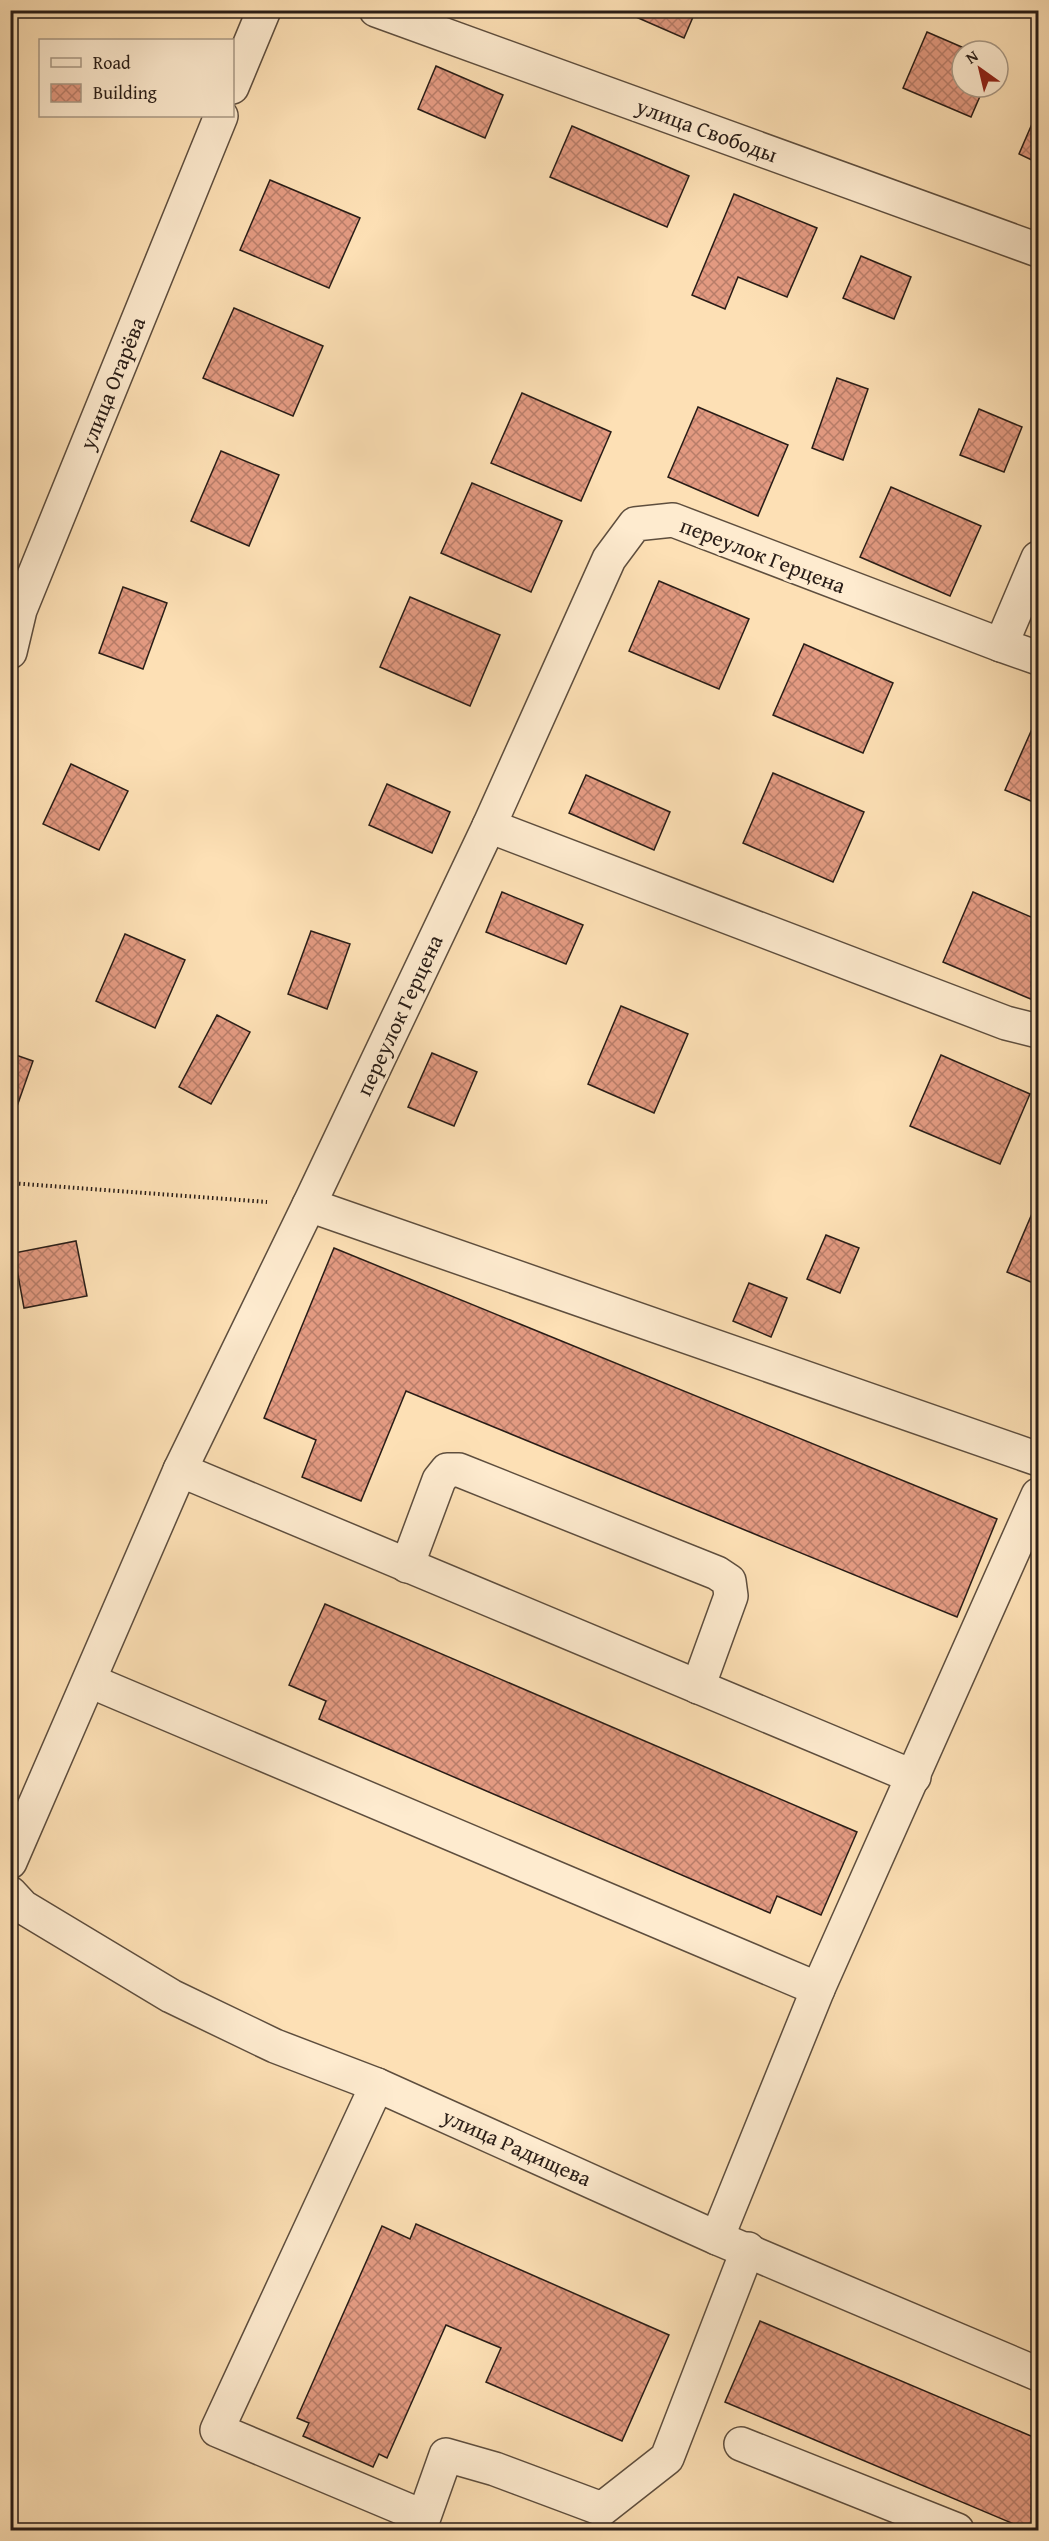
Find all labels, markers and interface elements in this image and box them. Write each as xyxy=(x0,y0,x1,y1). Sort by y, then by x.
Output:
legend xyxy=(39,39,234,117)
north arrow xyxy=(950,39,1010,99)
text: N xyxy=(960,43,983,70)
text: Road xyxy=(93,49,131,76)
text: Building xyxy=(93,79,157,106)
street label: улица Свободы xyxy=(631,89,782,170)
street label: улица Огарёва xyxy=(70,311,153,455)
street label: переулок Герцена xyxy=(676,509,851,601)
street label: переулок Герцена xyxy=(348,929,451,1101)
street label: улица Радищева xyxy=(436,2099,597,2194)

